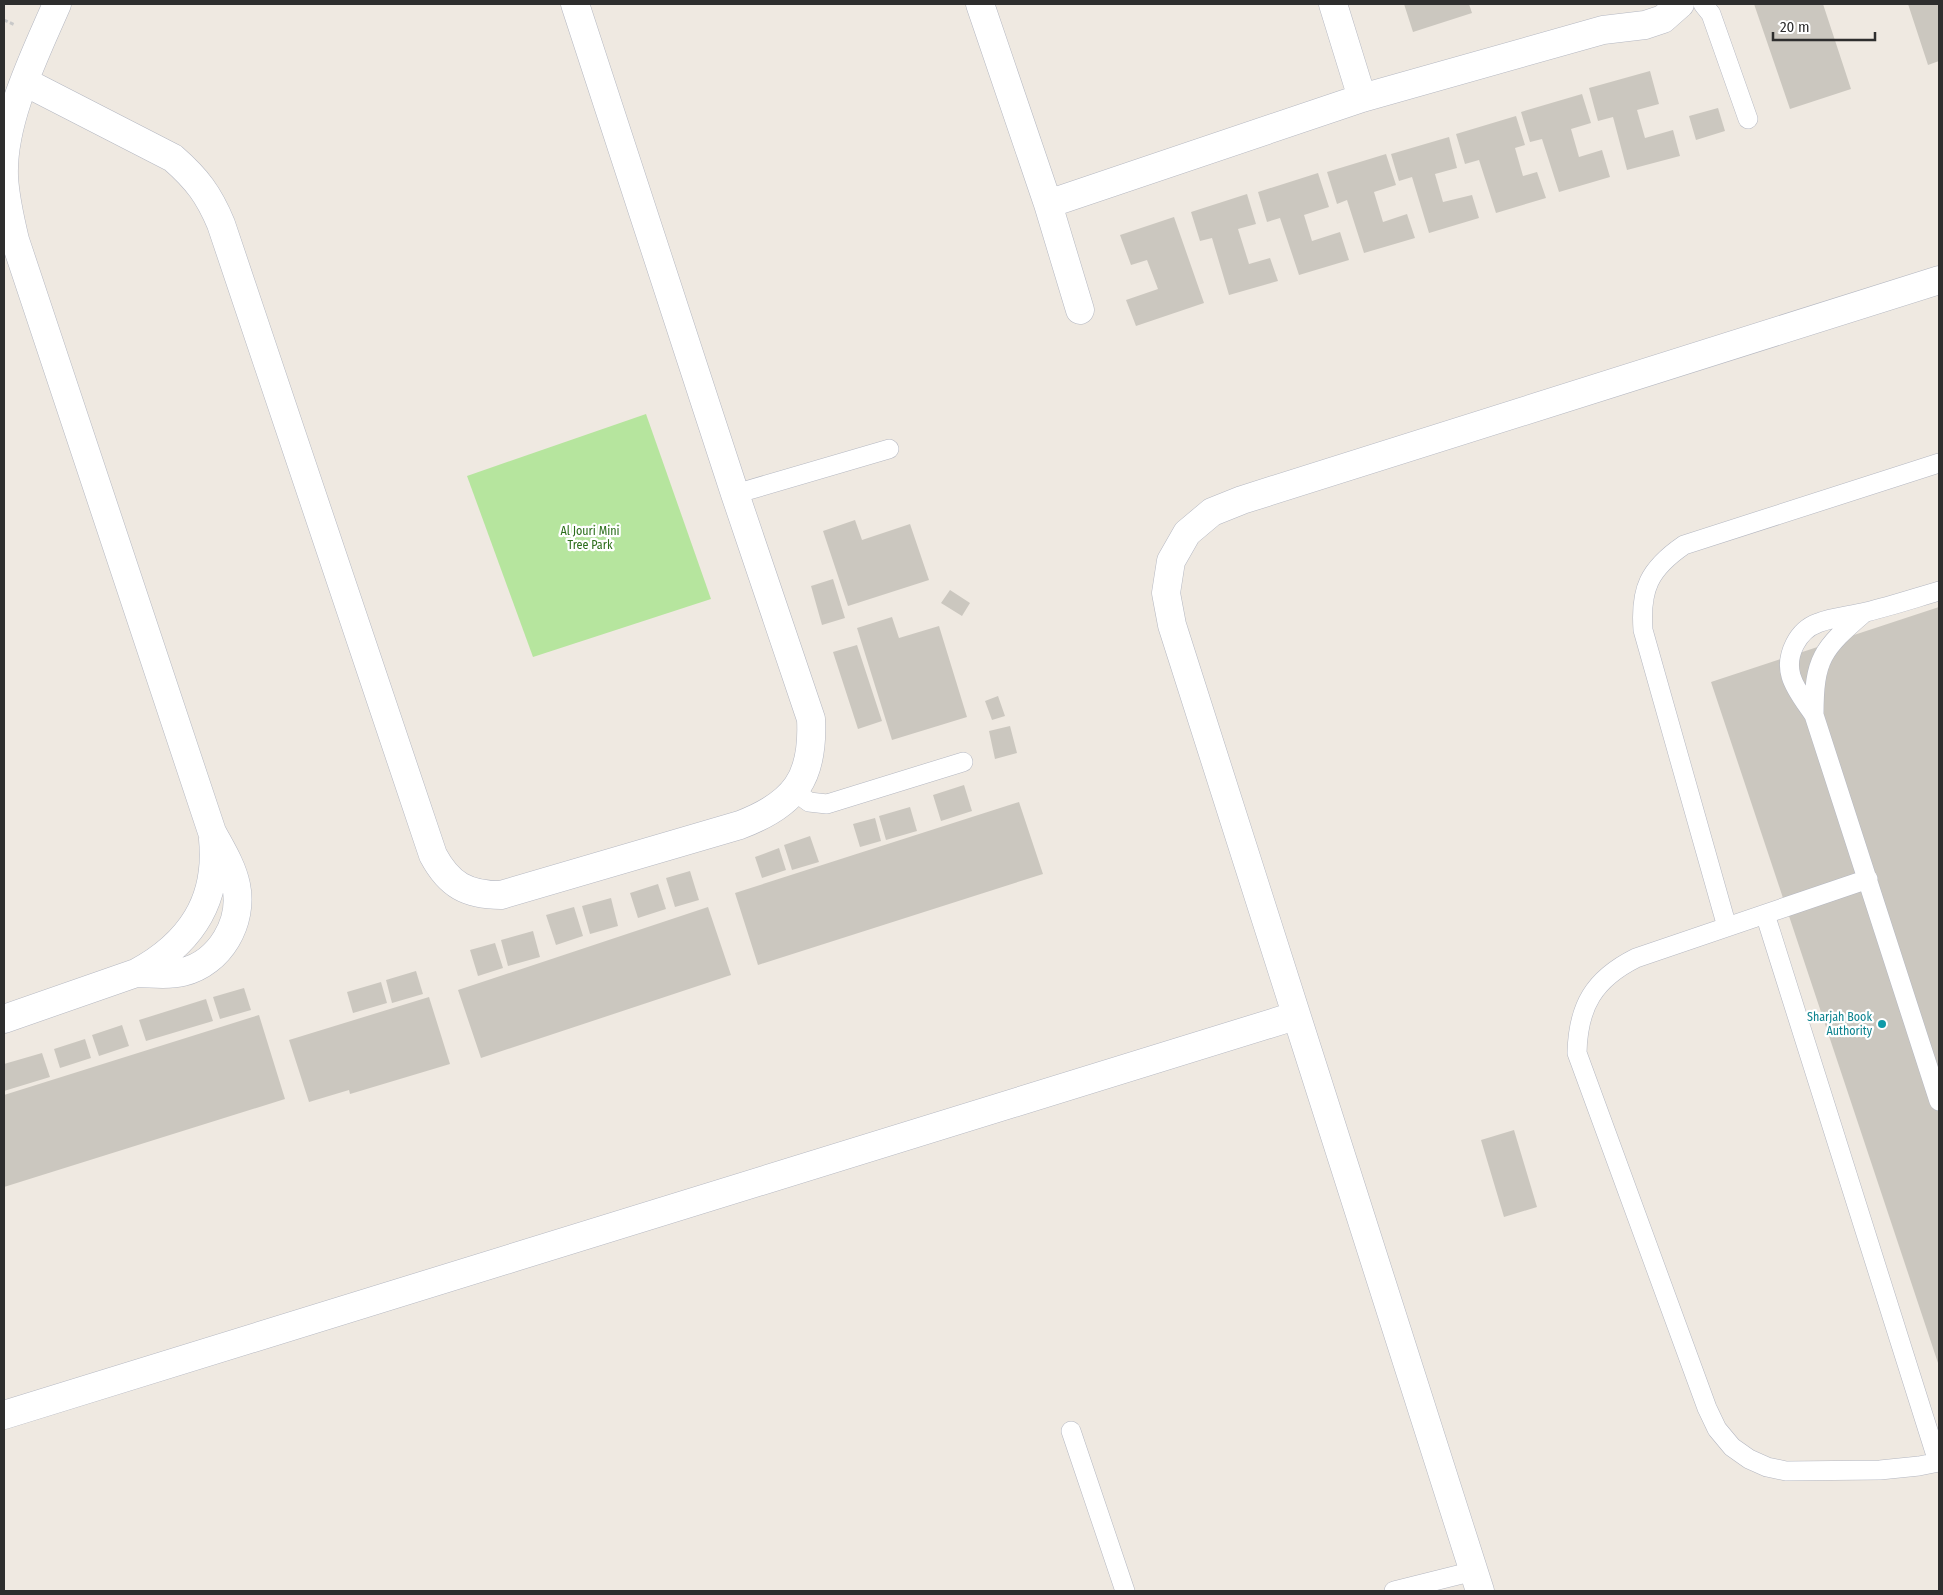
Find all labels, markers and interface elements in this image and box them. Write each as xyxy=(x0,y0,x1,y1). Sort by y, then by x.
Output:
scale bar xyxy=(1773,10,1876,42)
text: 20 m xyxy=(1780,18,1810,36)
park label: Al Jouri Mini Tree Park xyxy=(560,524,620,552)
place label: Sharjah Book Authority xyxy=(1807,1010,1873,1038)
marker: Sharjah Book Authority xyxy=(1876,1018,1888,1030)

